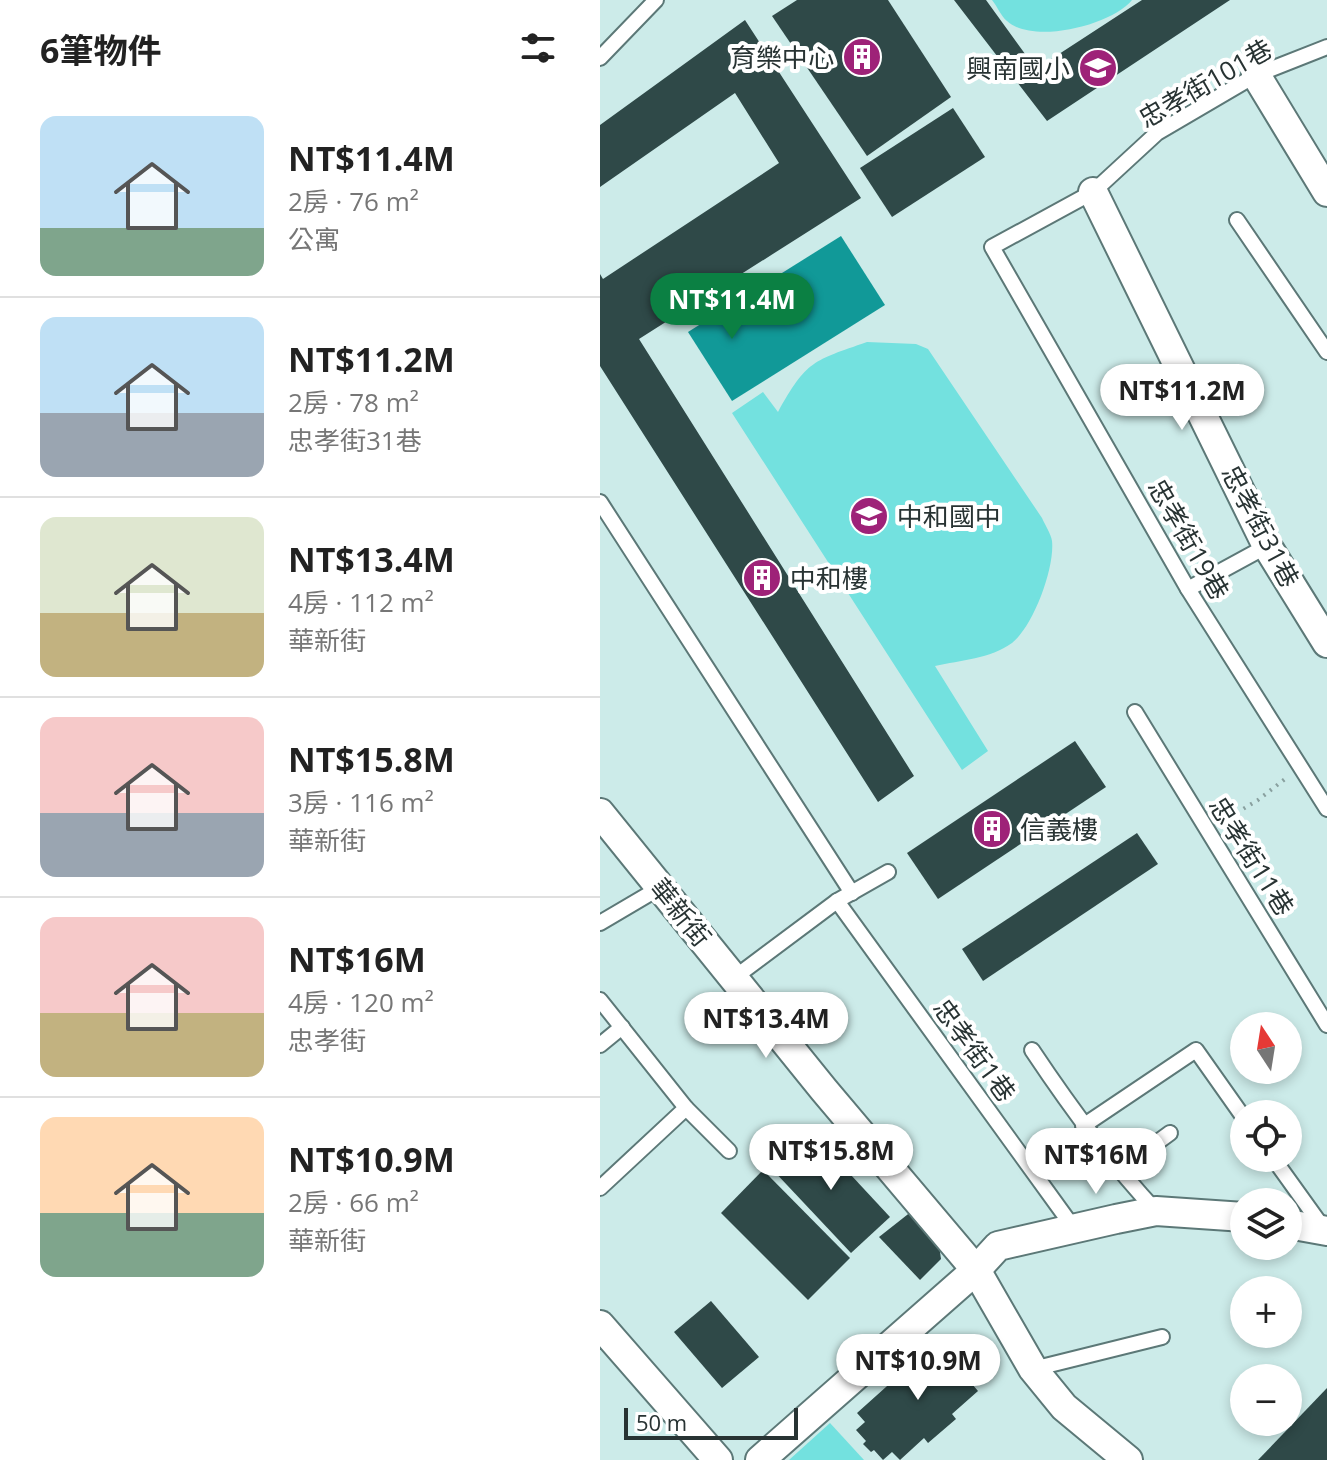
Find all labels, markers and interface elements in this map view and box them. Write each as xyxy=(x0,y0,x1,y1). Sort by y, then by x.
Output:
icon: filters xyxy=(516,26,560,70)
text: 6筆物件 xyxy=(40,27,161,73)
street label: 忠孝街101巷 xyxy=(1132,30,1278,136)
building icon: 育樂中心 xyxy=(841,36,883,78)
place label: 育樂中心 xyxy=(730,39,834,75)
school or university icon: 興南國小 xyxy=(1077,47,1119,89)
place label: 興南國小 xyxy=(966,50,1070,86)
text: NT$11.4M xyxy=(288,135,455,181)
icon: home xyxy=(104,148,200,244)
text: 2房 · 76 m² xyxy=(288,183,419,219)
text: 公寓 xyxy=(288,221,340,257)
pin: NT$11.4M xyxy=(649,273,815,341)
text: NT$11.4M xyxy=(668,281,796,317)
text: NT$11.2M xyxy=(288,336,455,382)
icon: home xyxy=(104,349,200,445)
pin: NT$11.2M xyxy=(1099,364,1265,432)
text: NT$11.2M xyxy=(1118,372,1246,408)
text: 2房 · 78 m² xyxy=(288,384,419,420)
text: 忠孝街31巷 xyxy=(288,422,422,458)
street label: 忠孝街31巷 xyxy=(1214,459,1308,593)
street label: 忠孝街19巷 xyxy=(1140,472,1238,606)
school or university icon: 中和國中 xyxy=(848,495,890,537)
place label: 中和國中 xyxy=(897,498,1001,534)
text: NT$13.4M xyxy=(288,536,455,582)
icon: home xyxy=(104,549,200,645)
building icon: 中和樓 xyxy=(741,557,783,599)
place label: 中和樓 xyxy=(790,560,868,596)
text: 4房 · 112 m² xyxy=(288,584,434,620)
text: 華新街 xyxy=(288,622,366,658)
text: NT$15.8M xyxy=(288,736,455,782)
icon: home xyxy=(104,749,200,845)
text: 3房 · 116 m² xyxy=(288,784,434,820)
street label: 忠孝街11巷 xyxy=(1201,790,1303,922)
building icon: 信義樓 xyxy=(971,808,1013,850)
place label: 信義樓 xyxy=(1020,811,1098,847)
text: 華新街 xyxy=(288,822,366,858)
street label: 華新街 xyxy=(642,870,720,954)
text: NT$16M xyxy=(288,936,426,982)
icon: home xyxy=(104,949,200,1045)
text: 4房 · 120 m² xyxy=(288,984,434,1020)
street label: 忠孝街1巷 xyxy=(926,991,1024,1109)
pin: NT$13.4M xyxy=(683,992,849,1060)
text: NT$13.4M xyxy=(702,1000,830,1036)
north arrow xyxy=(1230,1012,1302,1084)
map controls xyxy=(1230,1012,1302,1436)
text: 忠孝街 xyxy=(288,1022,366,1058)
button: locate xyxy=(1230,1100,1302,1172)
pin: NT$15.8M xyxy=(748,1124,914,1192)
pin: NT$16M xyxy=(1031,1128,1161,1196)
text: NT$15.8M xyxy=(767,1132,895,1168)
text: NT$10.9M xyxy=(288,1136,455,1182)
text: NT$16M xyxy=(1043,1136,1149,1172)
icon: home xyxy=(104,1149,200,1245)
text: 2房 · 66 m² xyxy=(288,1184,419,1220)
button: layers xyxy=(1230,1188,1302,1260)
text: 華新街 xyxy=(288,1222,366,1258)
button: + xyxy=(1230,1276,1302,1348)
pin: NT$10.9M xyxy=(835,1334,1001,1402)
text: NT$10.9M xyxy=(854,1342,982,1378)
button: − xyxy=(1230,1364,1302,1436)
scale bar xyxy=(624,1404,798,1440)
text: 50 m xyxy=(636,1407,687,1437)

